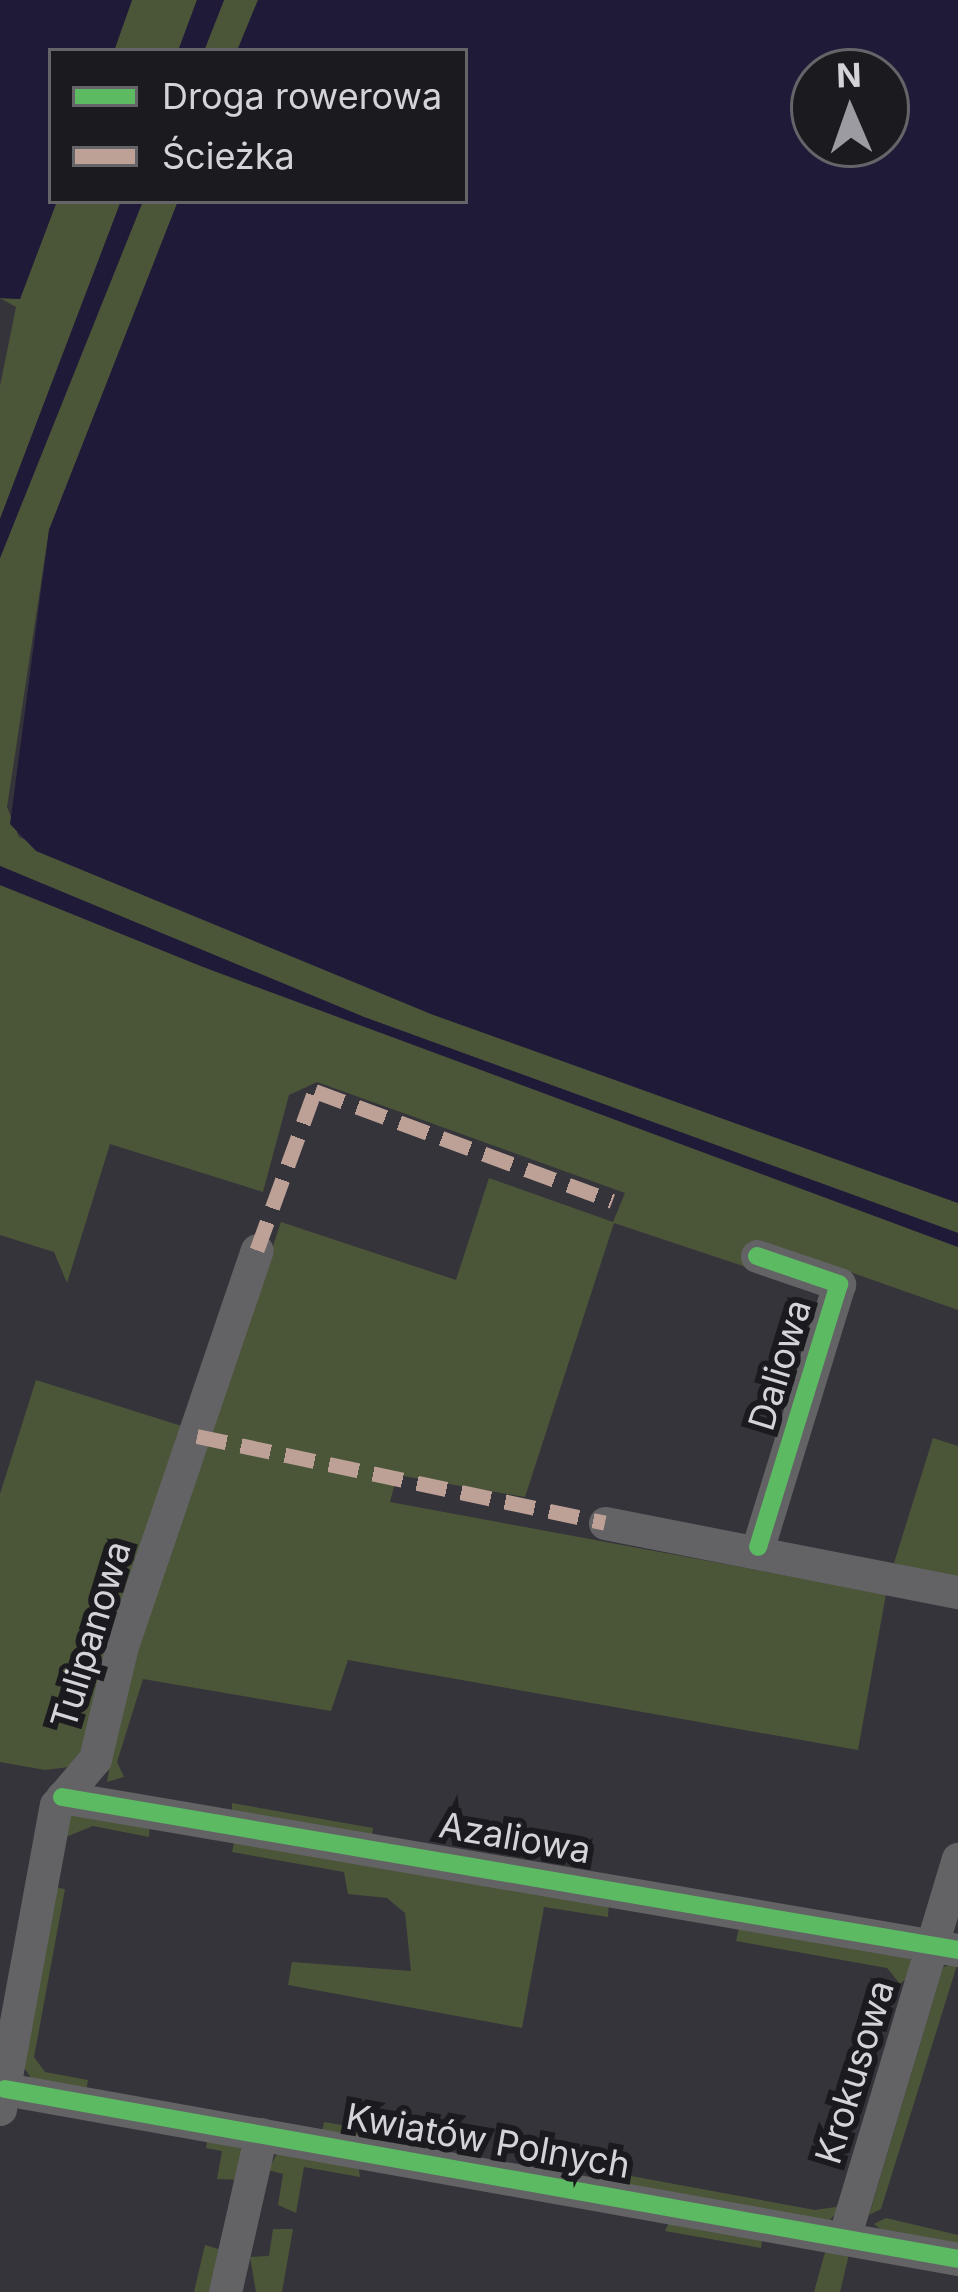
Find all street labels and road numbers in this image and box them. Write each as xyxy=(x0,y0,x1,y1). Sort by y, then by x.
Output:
street label: Daliowa xyxy=(740,1294,820,1436)
street label: Tulipanowa xyxy=(42,1536,140,1734)
street label: Azaliowa xyxy=(436,1803,594,1873)
street label: Krokusowa xyxy=(807,1975,903,2169)
street label: Kwiatów Polnych xyxy=(343,2095,633,2187)

